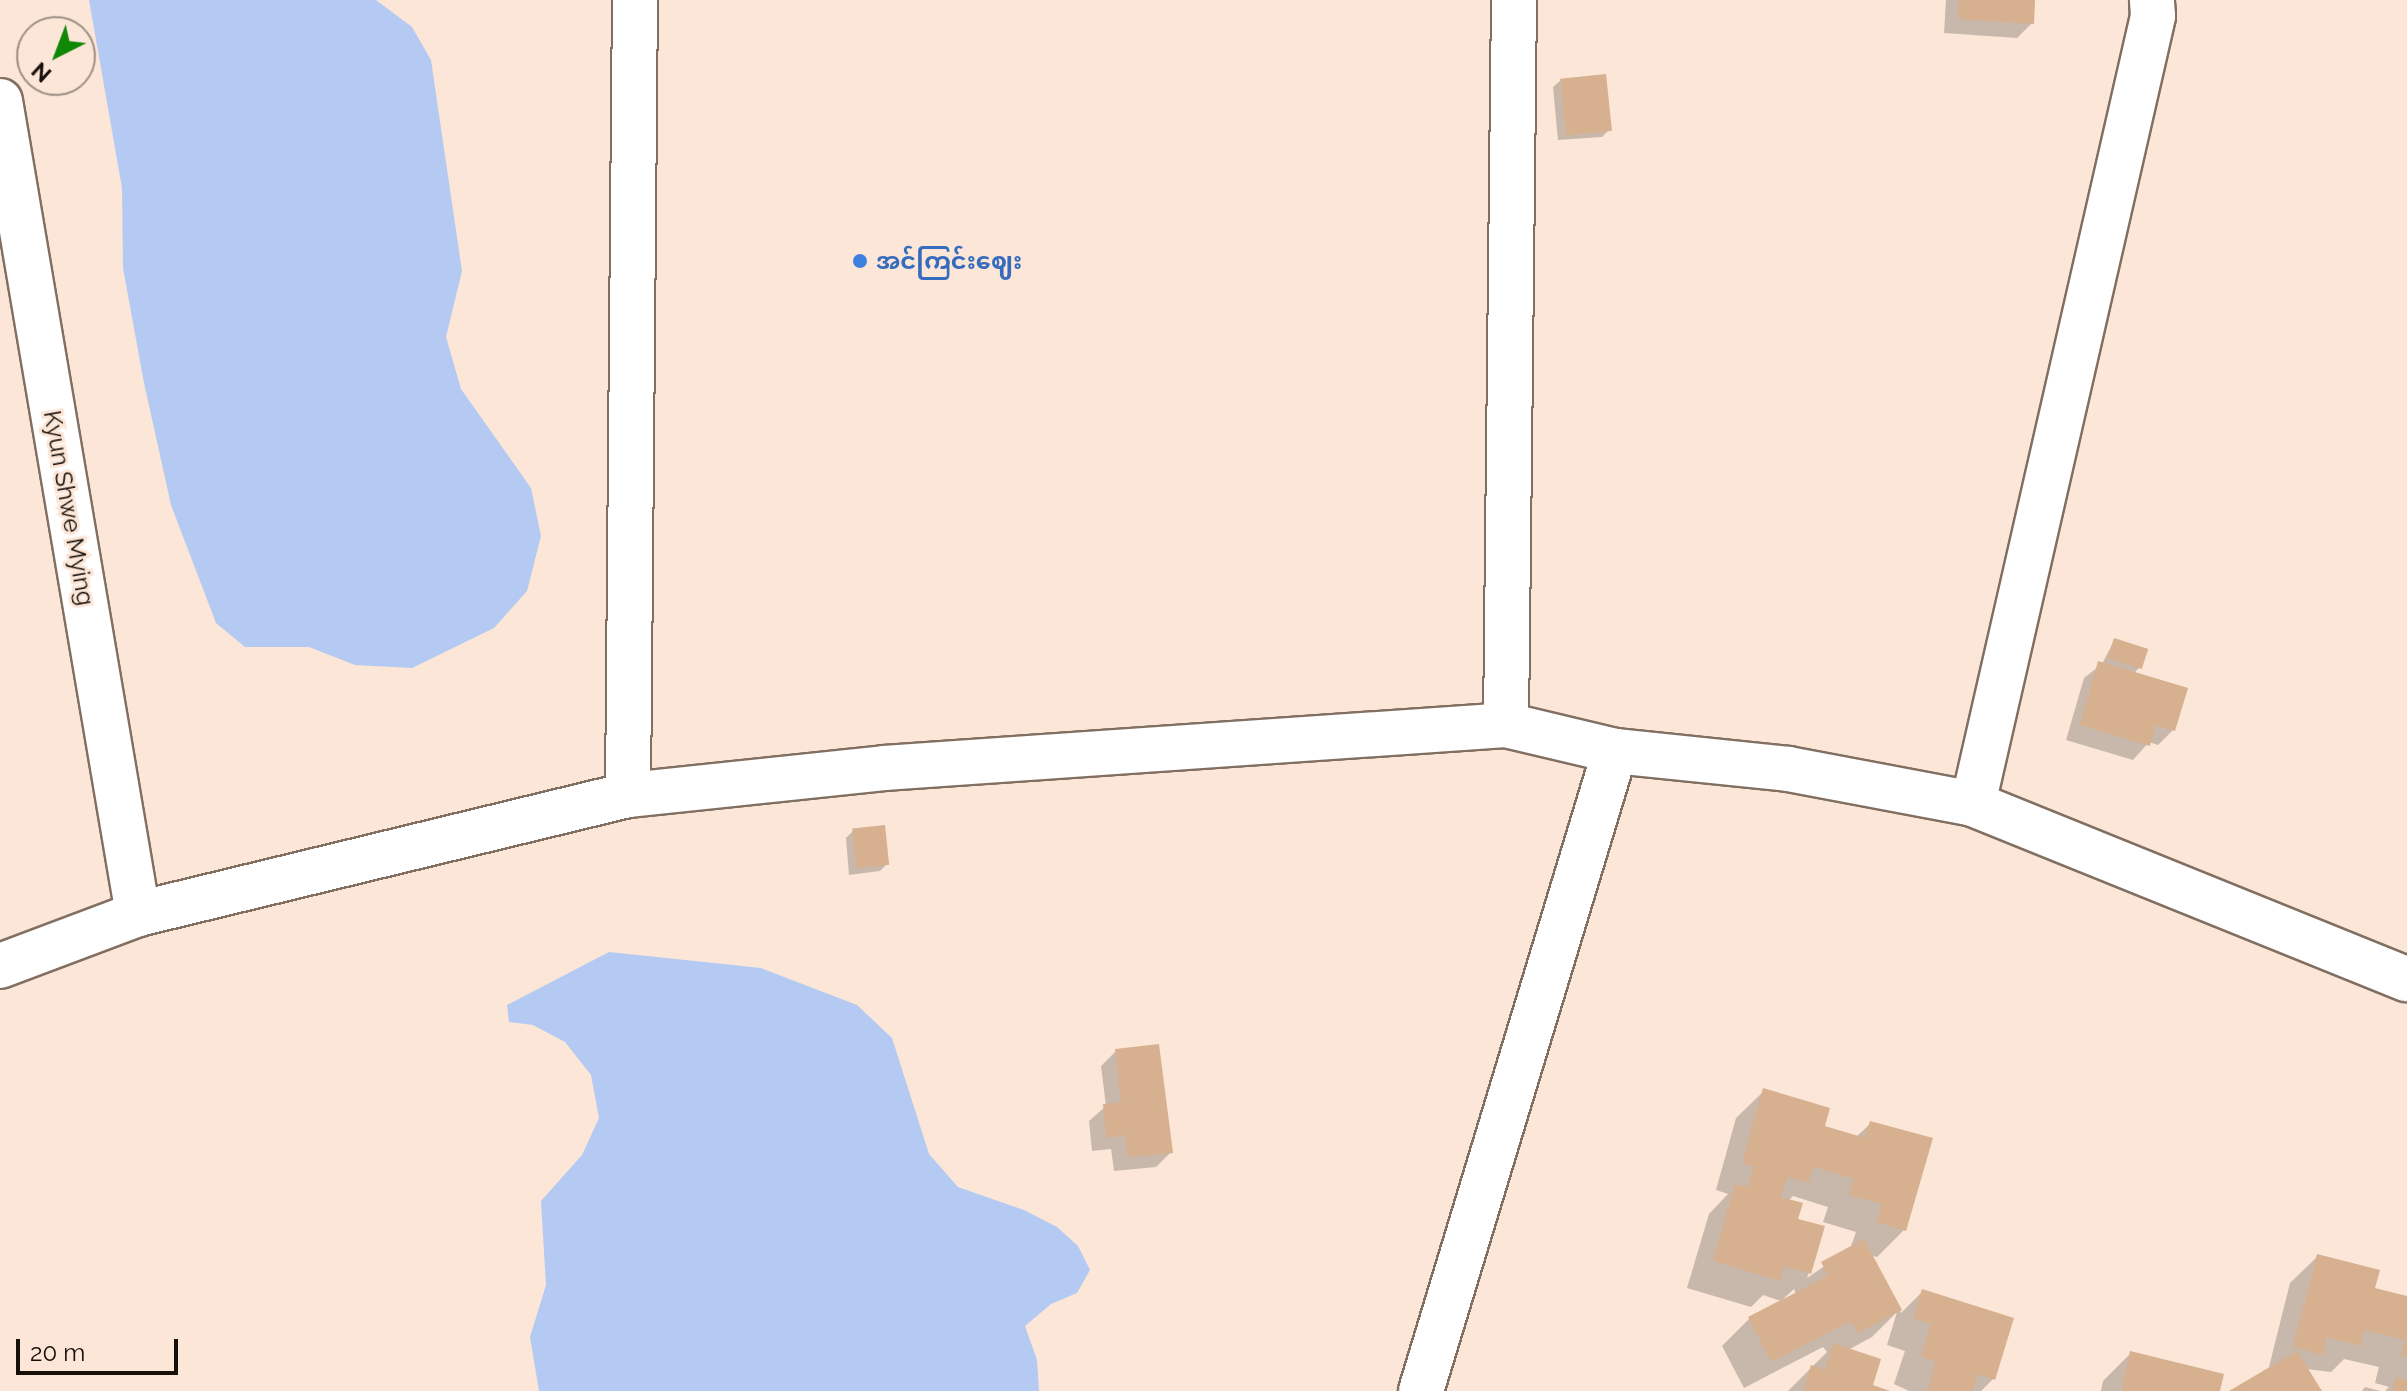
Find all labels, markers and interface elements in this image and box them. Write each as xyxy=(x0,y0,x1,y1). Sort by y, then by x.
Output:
north arrow xyxy=(16,16,96,96)
text: N xyxy=(26,57,56,88)
place label: အင်ကြင်းဈေး xyxy=(876,247,1022,275)
marker: အင်ကြင်းဈေး xyxy=(851,252,869,270)
street label: Kyun Shwe Mying xyxy=(38,408,100,608)
scale bar xyxy=(20,1323,182,1373)
text: 20 m xyxy=(30,1338,85,1367)

